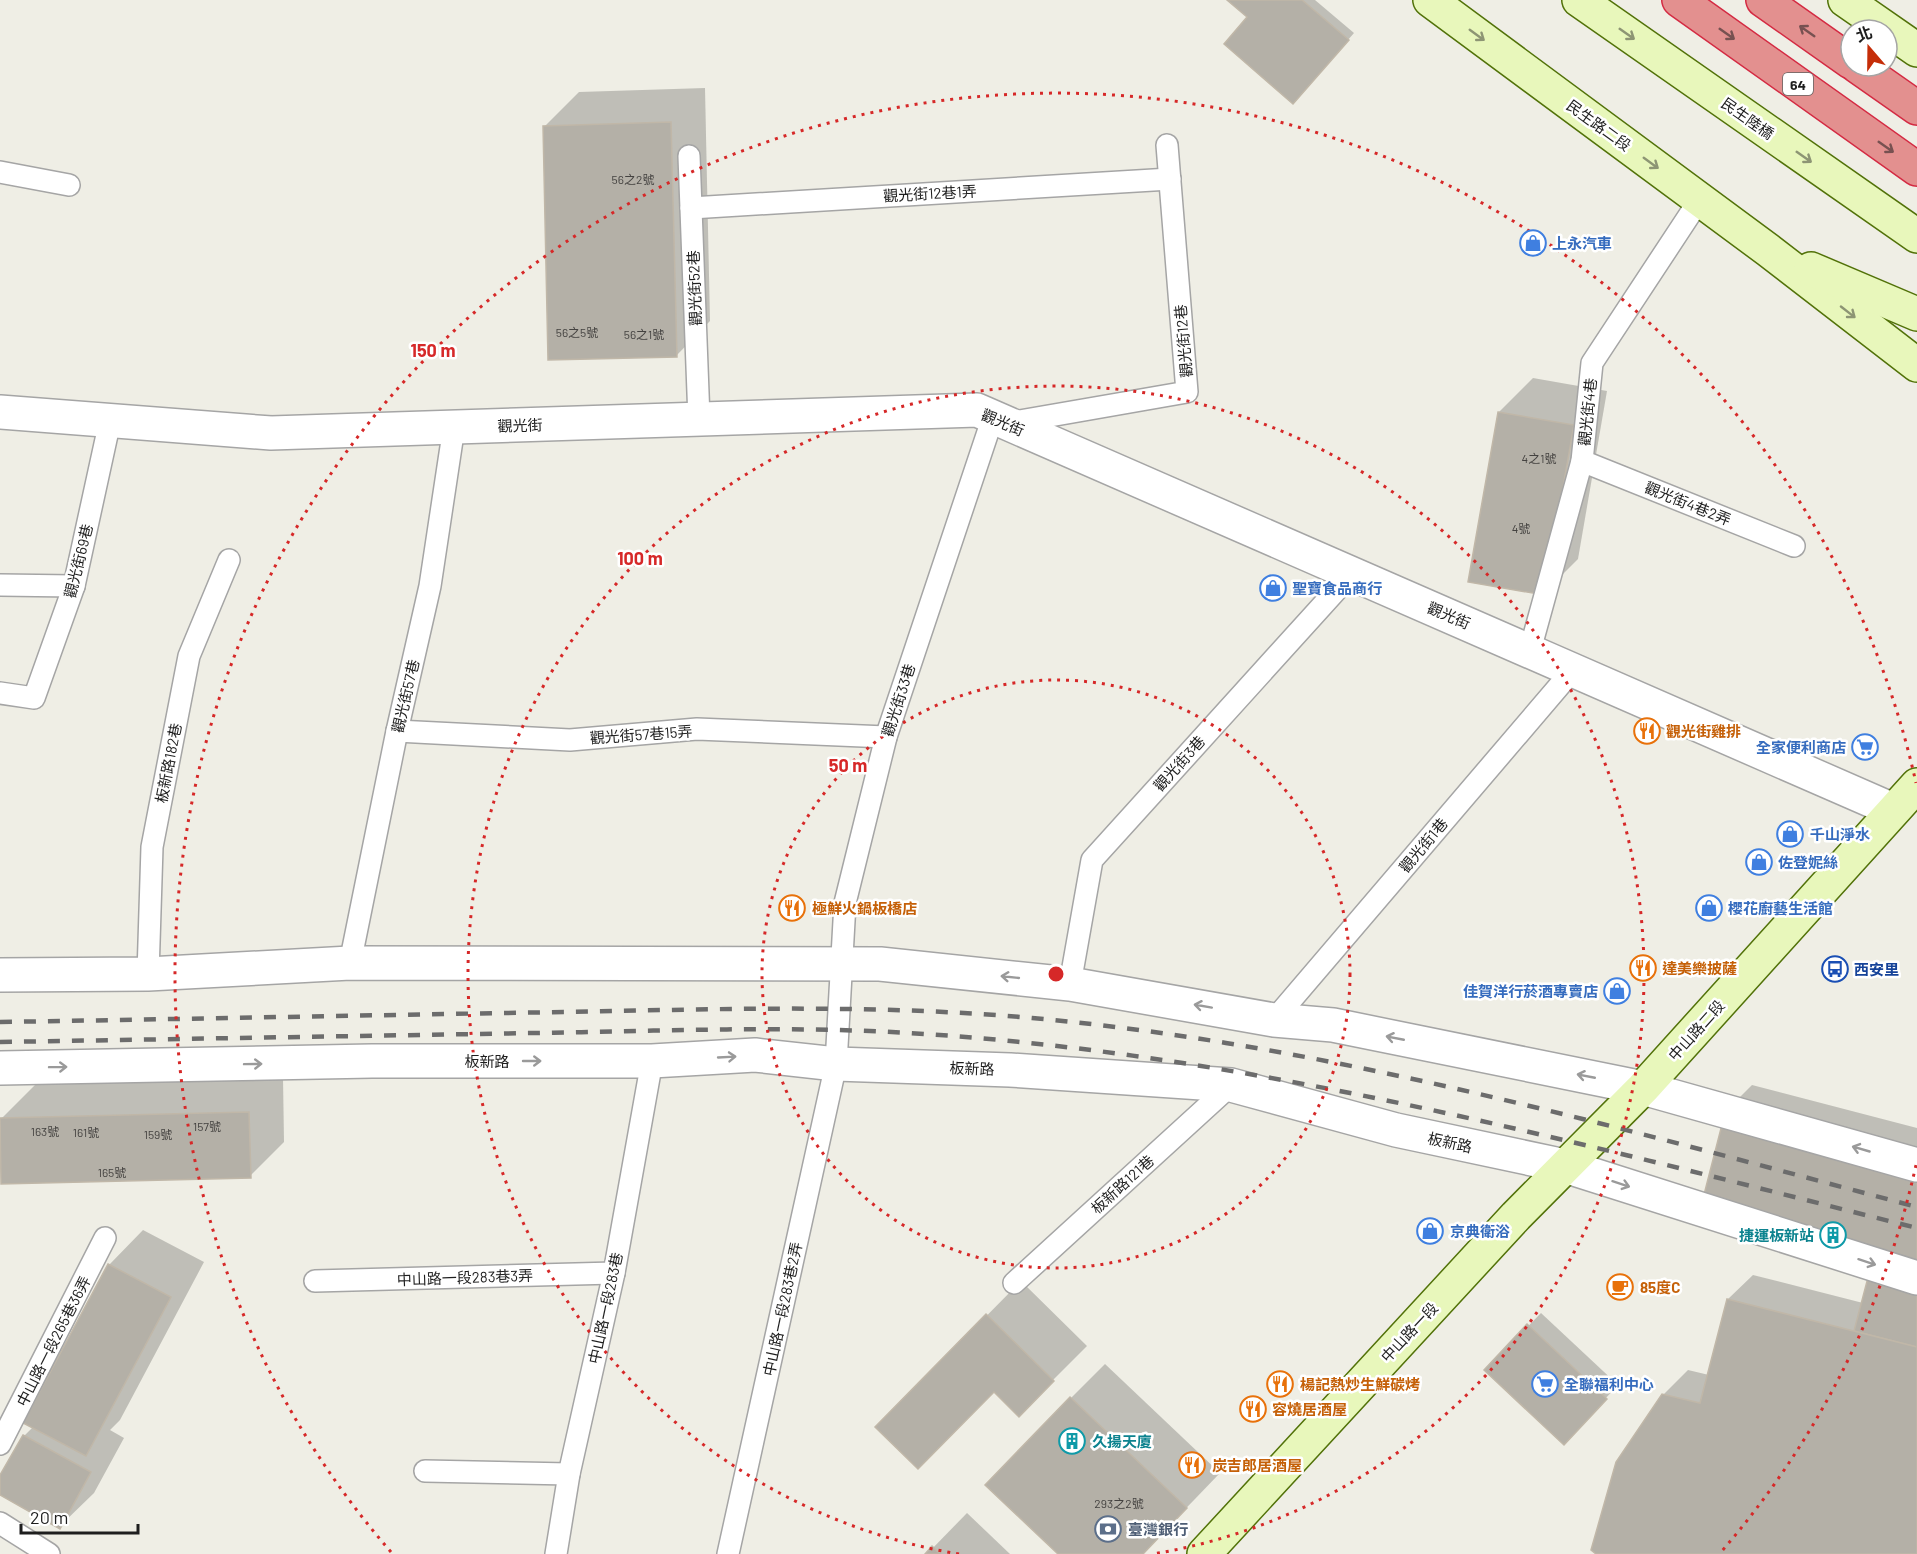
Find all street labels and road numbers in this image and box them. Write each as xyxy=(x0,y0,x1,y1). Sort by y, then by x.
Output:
road number: 64 xyxy=(1783,73,1813,95)
street label: 民生陸橋 xyxy=(1718,93,1778,143)
street label: 民生路二段 xyxy=(1563,96,1635,154)
street label: 觀光街12巷1弄 xyxy=(883,182,977,204)
street label: 觀光街52巷 xyxy=(684,250,704,326)
street label: 觀光街12巷 xyxy=(1171,304,1195,378)
street label: 觀光街4巷 xyxy=(1574,377,1600,447)
street label: 觀光街 xyxy=(979,405,1027,439)
street label: 觀光街 xyxy=(497,415,543,435)
street label: 觀光街4巷2弄 xyxy=(1642,478,1734,528)
street label: 觀光街69巷 xyxy=(60,522,96,600)
street label: 觀光街 xyxy=(1425,598,1473,632)
street label: 觀光街57巷 xyxy=(388,658,422,734)
street label: 觀光街33巷 xyxy=(878,661,918,739)
street label: 板新路182巷 xyxy=(151,721,185,805)
street label: 觀光街57巷15弄 xyxy=(589,721,693,747)
street label: 觀光街3巷 xyxy=(1150,732,1208,794)
street label: 觀光街1巷 xyxy=(1395,814,1451,876)
street label: 中山路二段 xyxy=(1664,996,1728,1064)
street label: 板新路 xyxy=(464,1052,510,1070)
street label: 板新路 xyxy=(949,1058,995,1078)
street label: 板新路 xyxy=(1426,1129,1474,1155)
street label: 板新路121巷 xyxy=(1087,1151,1157,1217)
street label: 中山路一段283巷2弄 xyxy=(759,1240,805,1378)
street label: 中山路一段283巷 xyxy=(584,1251,626,1365)
street label: 中山路一段283巷3弄 xyxy=(397,1266,533,1288)
street label: 中山路一段265巷36弄 xyxy=(12,1273,94,1409)
street label: 中山路一段 xyxy=(1377,1298,1441,1366)

